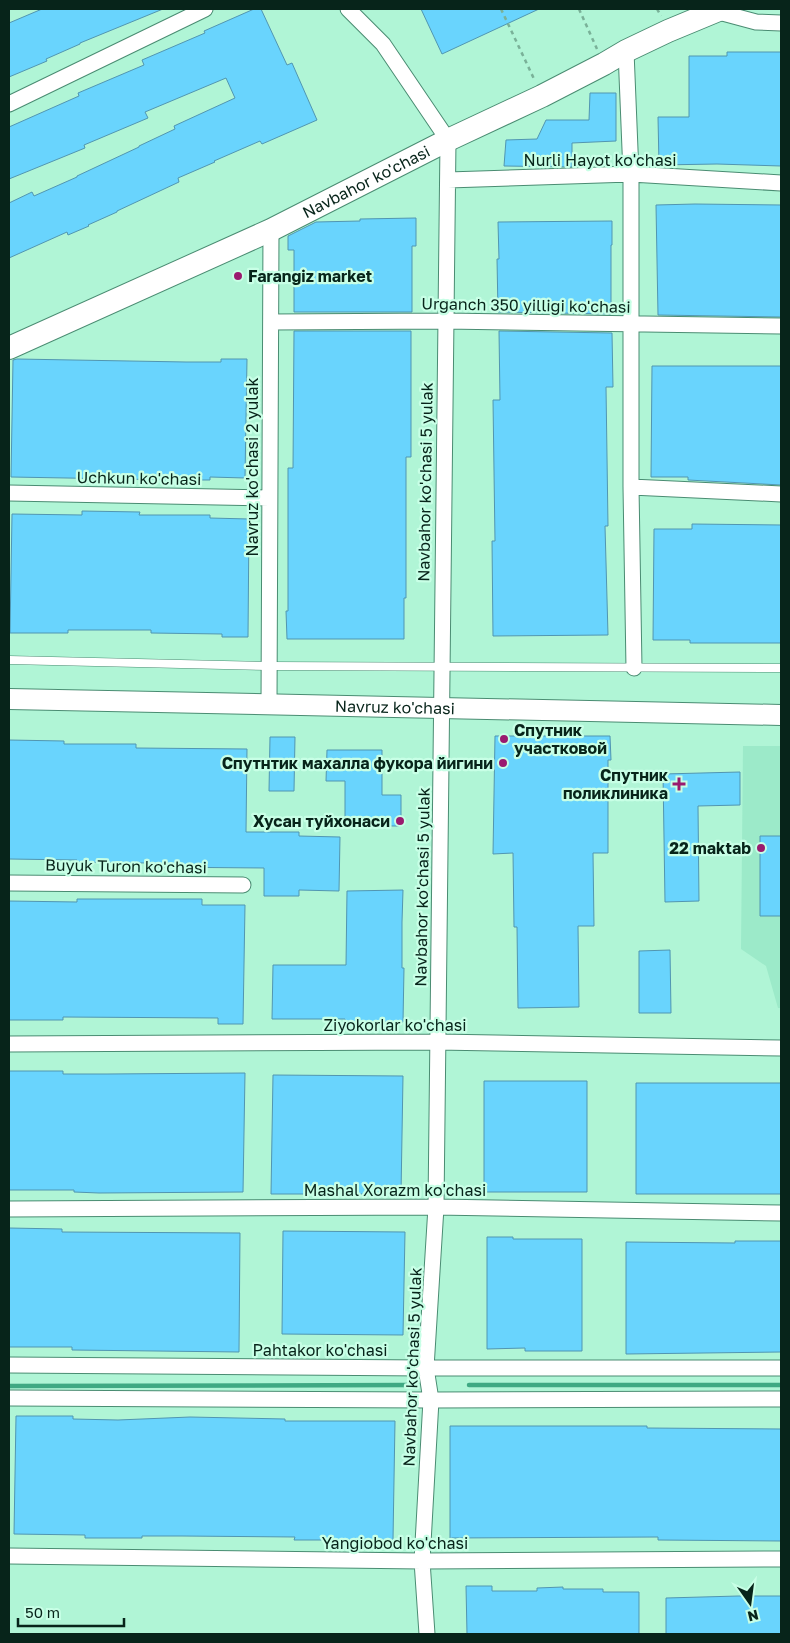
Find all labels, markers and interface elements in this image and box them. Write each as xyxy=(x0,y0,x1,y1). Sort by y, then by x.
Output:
street label: Navbahor ko'chasi xyxy=(299,141,433,222)
street label: Nurli Hayot ko'chasi xyxy=(524,150,676,170)
place label: Farangiz market xyxy=(248,266,372,286)
marker: Farangiz market xyxy=(232,270,244,282)
street label: Urganch 350 yilligi ko'chasi xyxy=(421,293,631,317)
street label: Navruz ko'chasi 2 yulak xyxy=(242,378,262,556)
street label: Navbahor ko'chasi 5 yulak xyxy=(413,382,437,582)
street label: Uchkun ko'chasi xyxy=(76,467,202,489)
street label: Navruz ko'chasi xyxy=(335,696,455,718)
place label: Спутник участковой xyxy=(514,720,607,758)
marker: Спутник участковой xyxy=(498,733,510,745)
place label: Спутнтик махалла фукора йигини xyxy=(222,753,493,773)
marker: Спутнтик махалла фукора йигини xyxy=(497,757,509,769)
place label: Спутник поликлиника xyxy=(563,765,669,803)
marker: Спутник поликлиника xyxy=(672,777,686,791)
street label: Navbahor ko'chasi 5 yulak xyxy=(410,787,434,987)
place label: Хусан туйхонаси xyxy=(253,811,390,831)
marker: Хусан туйхонаси xyxy=(394,815,406,827)
place label: 22 maktab xyxy=(669,838,751,858)
marker: 22 maktab xyxy=(755,842,767,854)
street label: Buyuk Turon ko'chasi xyxy=(45,855,207,877)
street label: Ziyokorlar ko'chasi xyxy=(324,1015,466,1035)
street label: Mashal Xorazm ko'chasi xyxy=(304,1180,486,1200)
street label: Navbahor ko'chasi 5 yulak xyxy=(399,1267,425,1467)
street label: Pahtakor ko'chasi xyxy=(253,1340,387,1360)
street label: Yangiobod ko'chasi xyxy=(322,1533,468,1553)
north arrow xyxy=(725,1578,775,1628)
scale bar xyxy=(18,1596,124,1628)
text: 50 m xyxy=(25,1603,60,1621)
text: N xyxy=(746,1607,760,1626)

